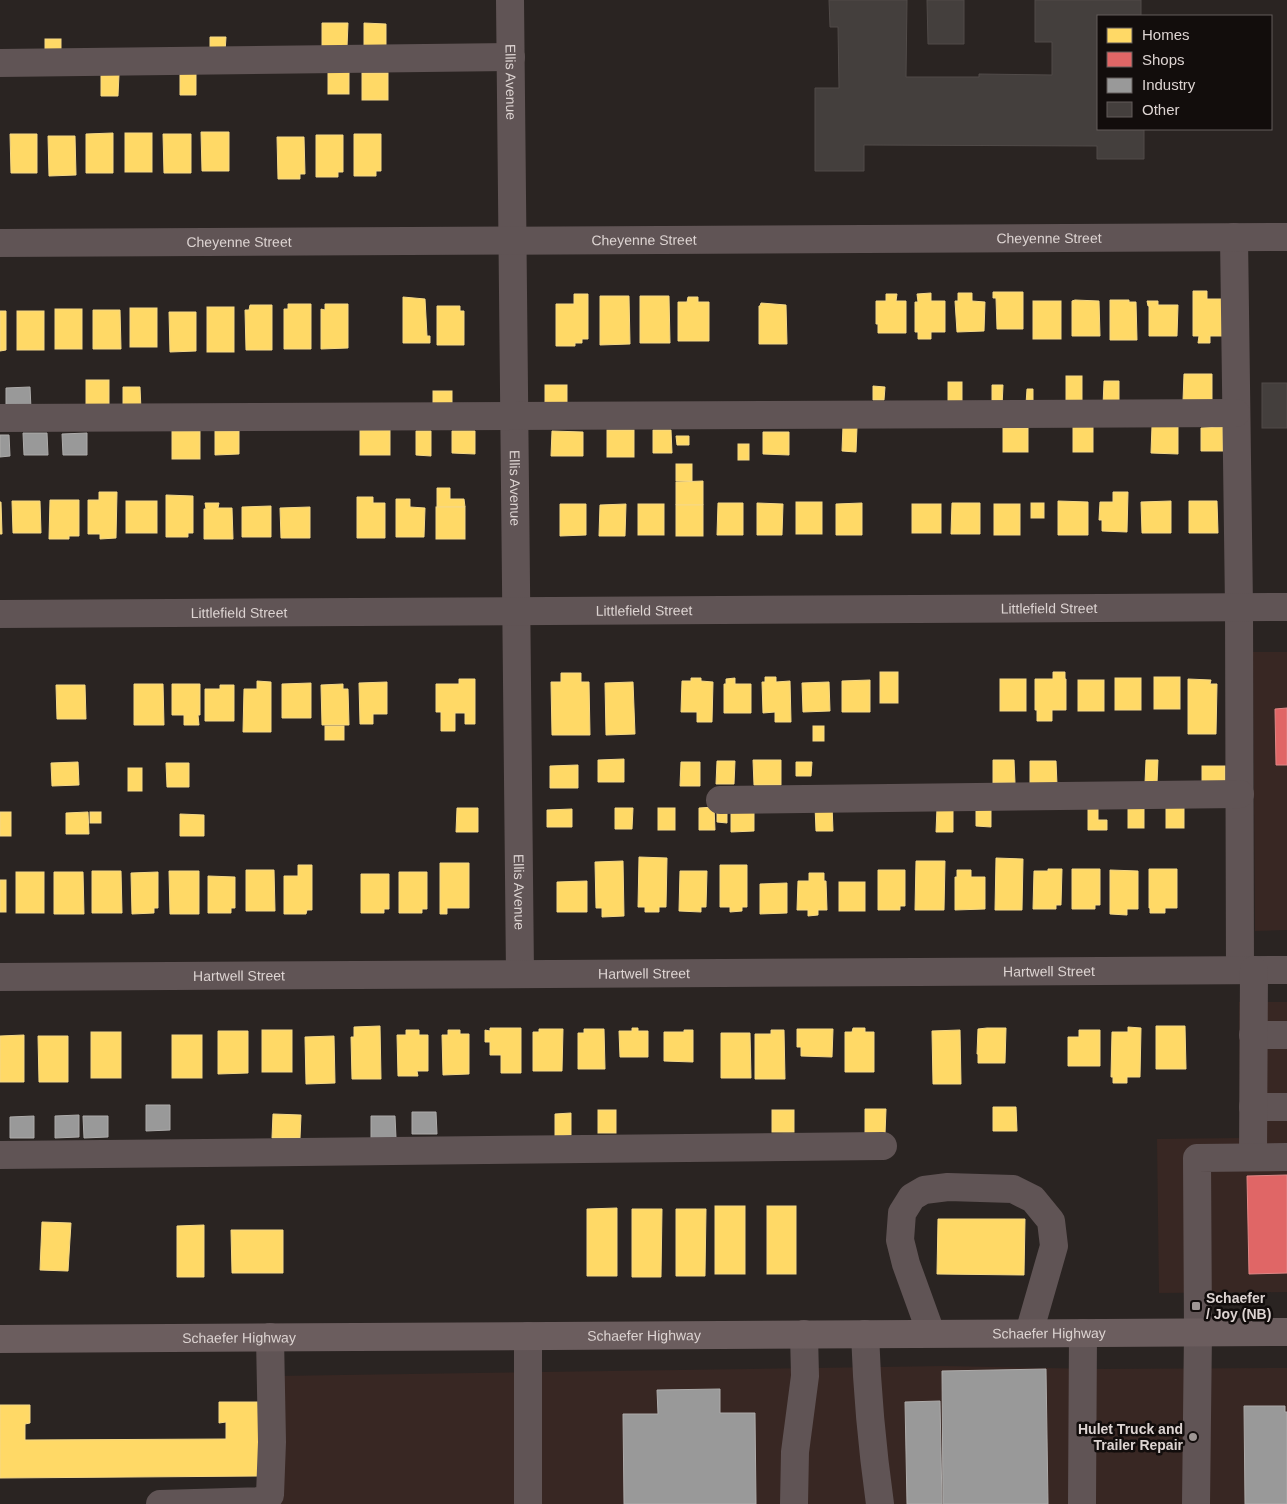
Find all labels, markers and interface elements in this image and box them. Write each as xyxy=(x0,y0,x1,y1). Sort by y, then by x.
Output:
legend xyxy=(1097,15,1272,130)
text: Homes xyxy=(1142,26,1190,43)
street label: Ellis Avenue xyxy=(502,44,519,120)
text: Shops xyxy=(1142,51,1185,68)
text: Industry xyxy=(1142,76,1196,93)
text: Other xyxy=(1142,101,1180,118)
street label: Cheyenne Street xyxy=(996,230,1102,246)
street label: Cheyenne Street xyxy=(591,232,697,248)
street label: Cheyenne Street xyxy=(186,234,292,250)
street label: Ellis Avenue xyxy=(507,450,523,526)
street label: Littlefield Street xyxy=(1001,600,1097,617)
street label: Littlefield Street xyxy=(596,602,692,619)
street label: Littlefield Street xyxy=(191,604,287,621)
street label: Ellis Avenue xyxy=(511,854,528,930)
street label: Hartwell Street xyxy=(1003,963,1095,980)
street label: Hartwell Street xyxy=(598,965,690,982)
street label: Hartwell Street xyxy=(193,967,285,984)
place label: Schaefer / Joy (NB) xyxy=(1206,1290,1271,1322)
marker: Schaefer / Joy (NB) xyxy=(1190,1300,1202,1312)
street label: Schaefer Highway xyxy=(992,1325,1106,1342)
street label: Schaefer Highway xyxy=(587,1327,701,1344)
street label: Schaefer Highway xyxy=(182,1329,296,1346)
place label: Hulet Truck and Trailer Repair xyxy=(1078,1421,1184,1453)
marker: Hulet Truck and Trailer Repair xyxy=(1187,1431,1199,1443)

